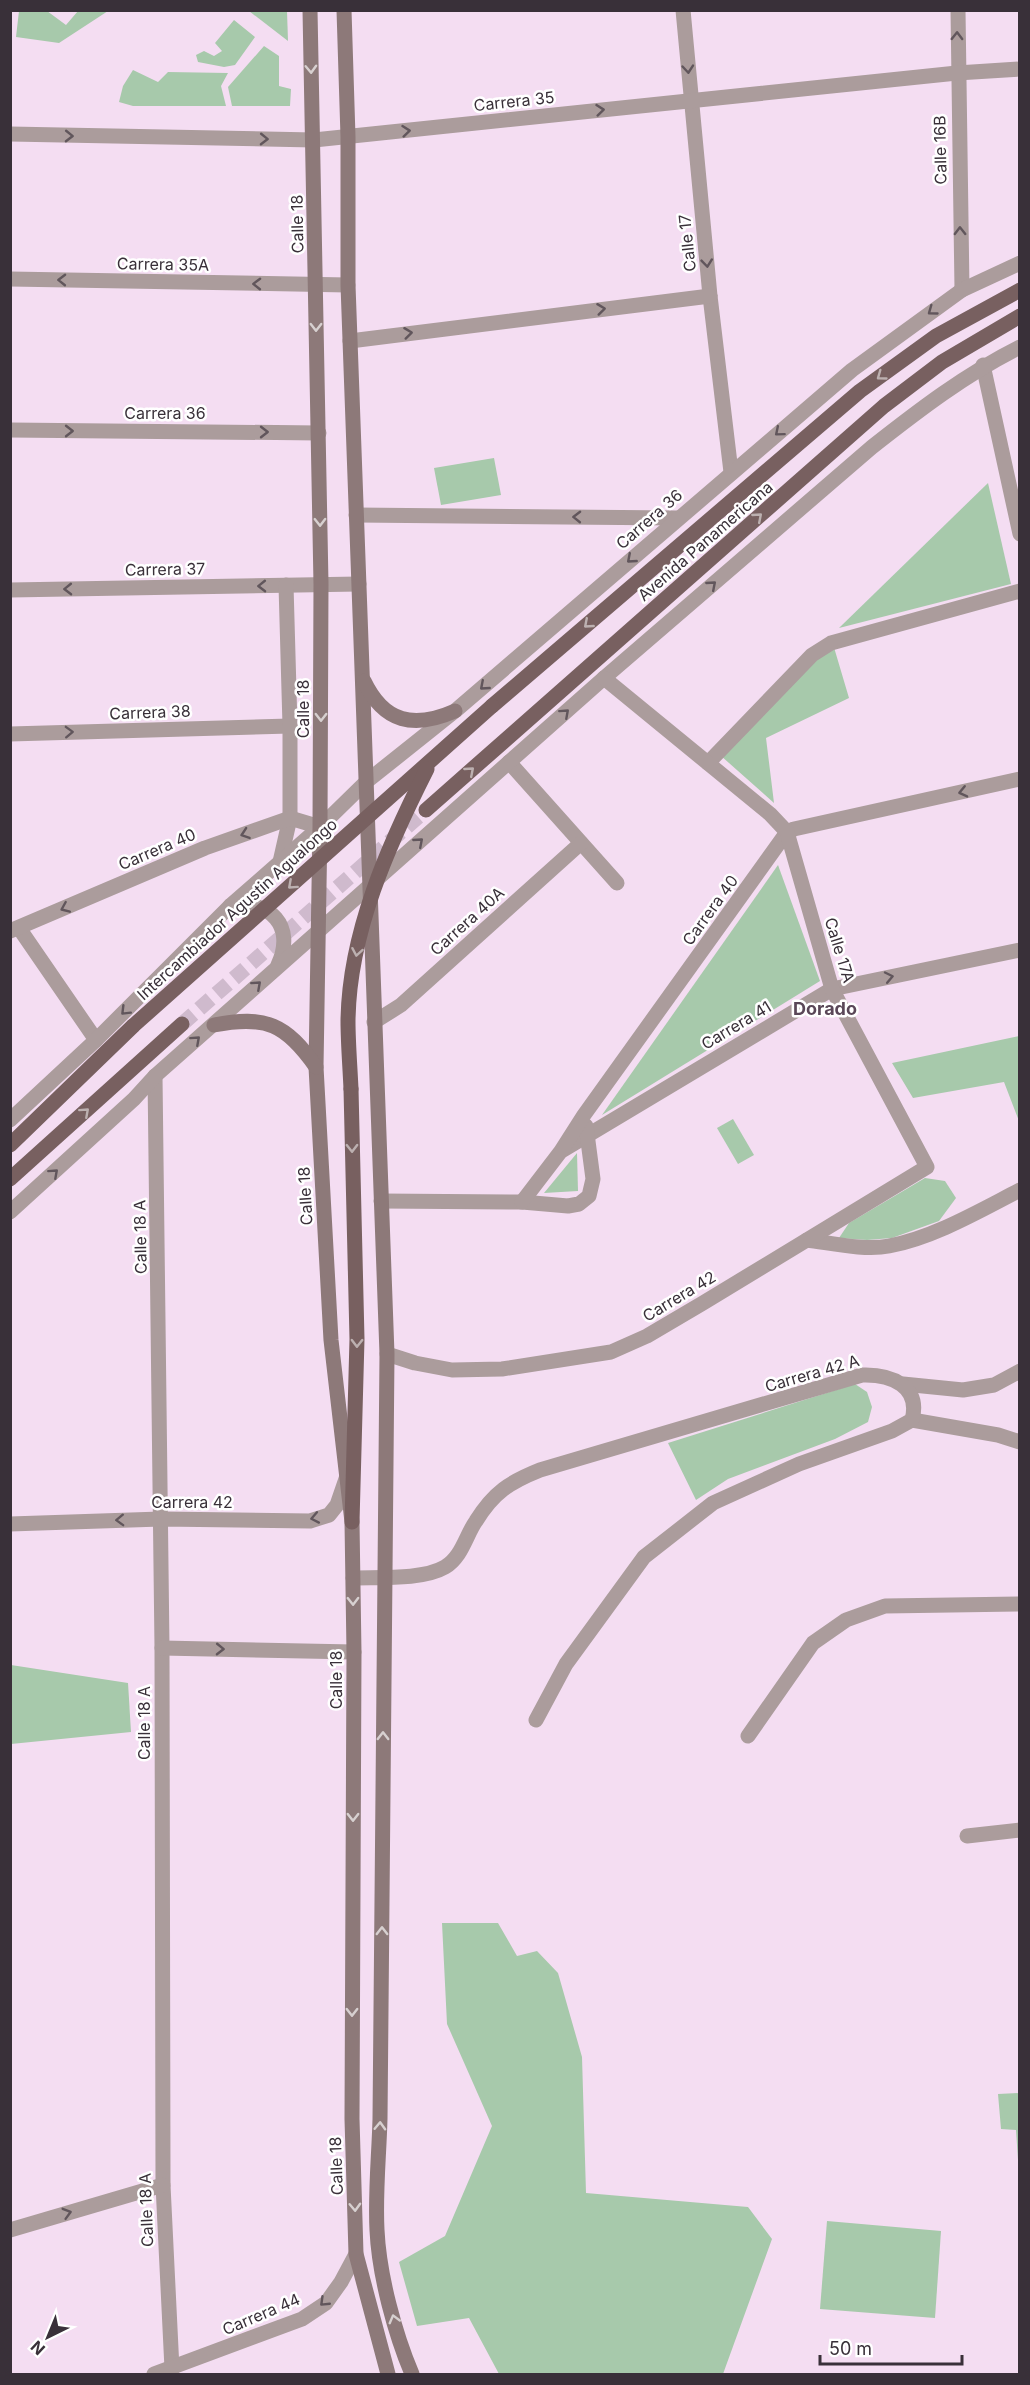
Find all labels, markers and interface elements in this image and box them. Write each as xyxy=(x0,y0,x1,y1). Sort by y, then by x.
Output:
one-way arrow xyxy=(951,32,964,41)
one-way arrow xyxy=(305,64,318,73)
one-way arrow xyxy=(681,64,694,73)
street label: Carrera 35 xyxy=(473,87,555,115)
one-way arrow xyxy=(595,104,604,117)
street label: Calle 16B xyxy=(929,115,951,185)
one-way arrow xyxy=(401,125,410,137)
one-way arrow xyxy=(64,129,73,142)
one-way arrow xyxy=(259,133,268,145)
street label: Calle 18 xyxy=(286,195,308,253)
street label: Calle 17 xyxy=(674,213,700,273)
one-way arrow xyxy=(954,227,966,236)
street label: Carrera 35A xyxy=(117,253,209,275)
one-way arrow xyxy=(700,258,713,267)
one-way arrow xyxy=(58,274,67,286)
one-way arrow xyxy=(253,278,262,290)
one-way arrow xyxy=(597,304,606,316)
one-way arrow xyxy=(928,304,939,315)
one-way arrow xyxy=(310,322,322,331)
one-way arrow xyxy=(403,328,412,340)
one-way arrow xyxy=(877,369,888,380)
street label: Carrera 36 xyxy=(124,403,206,423)
one-way arrow xyxy=(775,424,786,435)
one-way arrow xyxy=(64,425,73,437)
one-way arrow xyxy=(259,426,268,438)
street label: Avenida Panamericana xyxy=(633,477,777,605)
street label: Carrera 36 xyxy=(612,485,686,553)
one-way arrow xyxy=(572,511,581,523)
one-way arrow xyxy=(752,513,762,524)
one-way arrow xyxy=(314,517,326,526)
one-way arrow xyxy=(627,551,638,562)
street label: Carrera 37 xyxy=(125,558,205,580)
one-way arrow xyxy=(258,579,267,592)
one-way arrow xyxy=(705,581,716,592)
one-way arrow xyxy=(63,583,72,595)
one-way arrow xyxy=(584,617,595,628)
one-way arrow xyxy=(480,679,490,690)
street label: Calle 18 xyxy=(293,680,313,738)
street label: Carrera 38 xyxy=(109,701,191,723)
one-way arrow xyxy=(558,709,569,720)
one-way arrow xyxy=(315,712,327,721)
one-way arrow xyxy=(64,726,73,738)
one-way arrow xyxy=(463,767,474,778)
one-way arrow xyxy=(958,785,968,798)
street label: Intercambiador Agustin Agualongo xyxy=(133,814,341,1004)
street label: Carrera 40 xyxy=(115,824,199,874)
one-way arrow xyxy=(240,826,251,839)
one-way arrow xyxy=(412,838,423,849)
street label: Carrera 40 xyxy=(678,871,742,949)
one-way arrow xyxy=(288,878,299,889)
street label: Carrera 40A xyxy=(426,882,508,960)
one-way arrow xyxy=(60,901,71,913)
street label: Calle 17A xyxy=(821,915,859,985)
one-way arrow xyxy=(351,947,363,957)
one-way arrow xyxy=(884,971,894,984)
one-way arrow xyxy=(250,981,261,992)
street label: Carrera 41 xyxy=(697,996,775,1054)
district label: Dorado xyxy=(793,998,857,1019)
one-way arrow xyxy=(122,1004,132,1015)
one-way arrow xyxy=(189,1036,200,1047)
one-way arrow xyxy=(78,1108,89,1119)
one-way arrow xyxy=(346,1143,359,1152)
street label: Calle 18 xyxy=(293,1166,317,1226)
one-way arrow xyxy=(47,1169,57,1180)
street label: Calle 18 A xyxy=(129,1200,151,1274)
street label: Carrera 42 xyxy=(639,1266,719,1326)
one-way arrow xyxy=(351,1338,363,1347)
street label: Carrera 42 A xyxy=(763,1350,861,1396)
street label: Carrera 42 xyxy=(151,1492,233,1512)
one-way arrow xyxy=(310,1511,320,1524)
one-way arrow xyxy=(116,1514,125,1527)
one-way arrow xyxy=(347,1597,359,1606)
one-way arrow xyxy=(216,1643,225,1655)
street label: Calle 18 xyxy=(326,1651,346,1709)
street label: Calle 18 A xyxy=(134,1686,154,1760)
one-way arrow xyxy=(377,1731,389,1740)
one-way arrow xyxy=(347,1813,359,1822)
one-way arrow xyxy=(375,1926,388,1935)
one-way arrow xyxy=(346,2008,358,2017)
one-way arrow xyxy=(373,2121,386,2130)
street label: Calle 18 xyxy=(325,2136,347,2196)
street label: Calle 18 A xyxy=(135,2173,157,2247)
one-way arrow xyxy=(349,2203,361,2212)
one-way arrow xyxy=(61,2208,72,2220)
street label: Carrera 44 xyxy=(219,2289,303,2339)
one-way arrow xyxy=(321,2295,331,2306)
north arrow xyxy=(18,2307,78,2367)
one-way arrow xyxy=(389,2314,402,2324)
scale bar xyxy=(820,2328,962,2366)
text: N xyxy=(26,2336,49,2359)
text: 50 m xyxy=(829,2338,872,2359)

